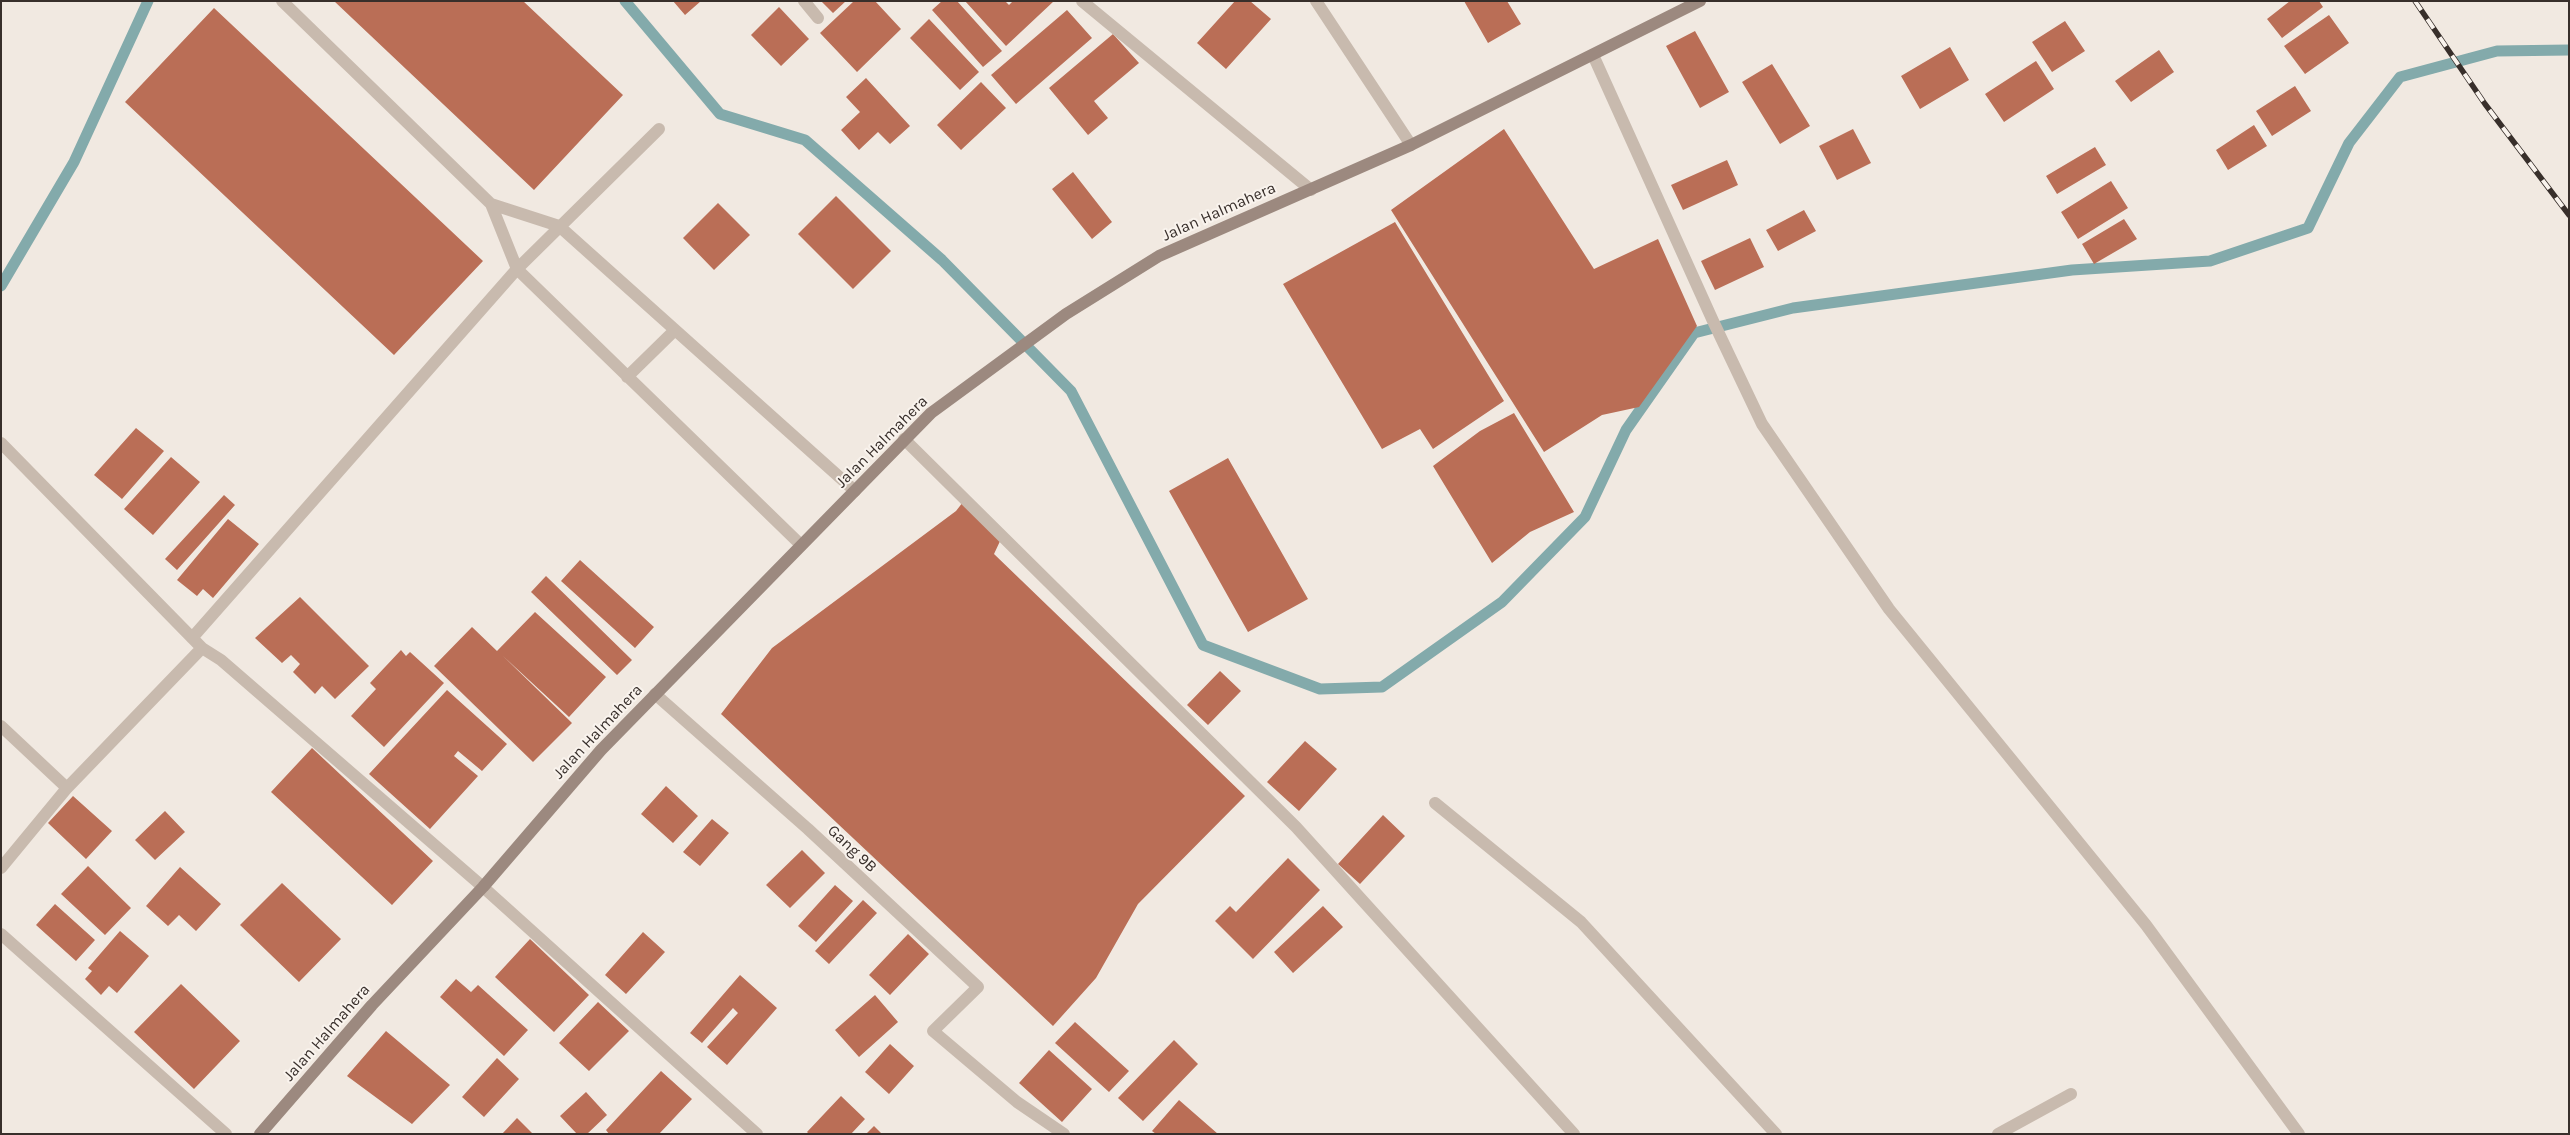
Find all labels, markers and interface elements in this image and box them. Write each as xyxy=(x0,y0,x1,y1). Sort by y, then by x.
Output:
street label: Jalan Halmahera xyxy=(1159,178,1279,246)
street label: Jalan Halmahera xyxy=(832,392,932,492)
street label: Jalan Halmahera xyxy=(549,681,647,783)
street label: Gang 9B xyxy=(823,821,881,877)
street label: Jalan Halmahera xyxy=(280,981,374,1085)

